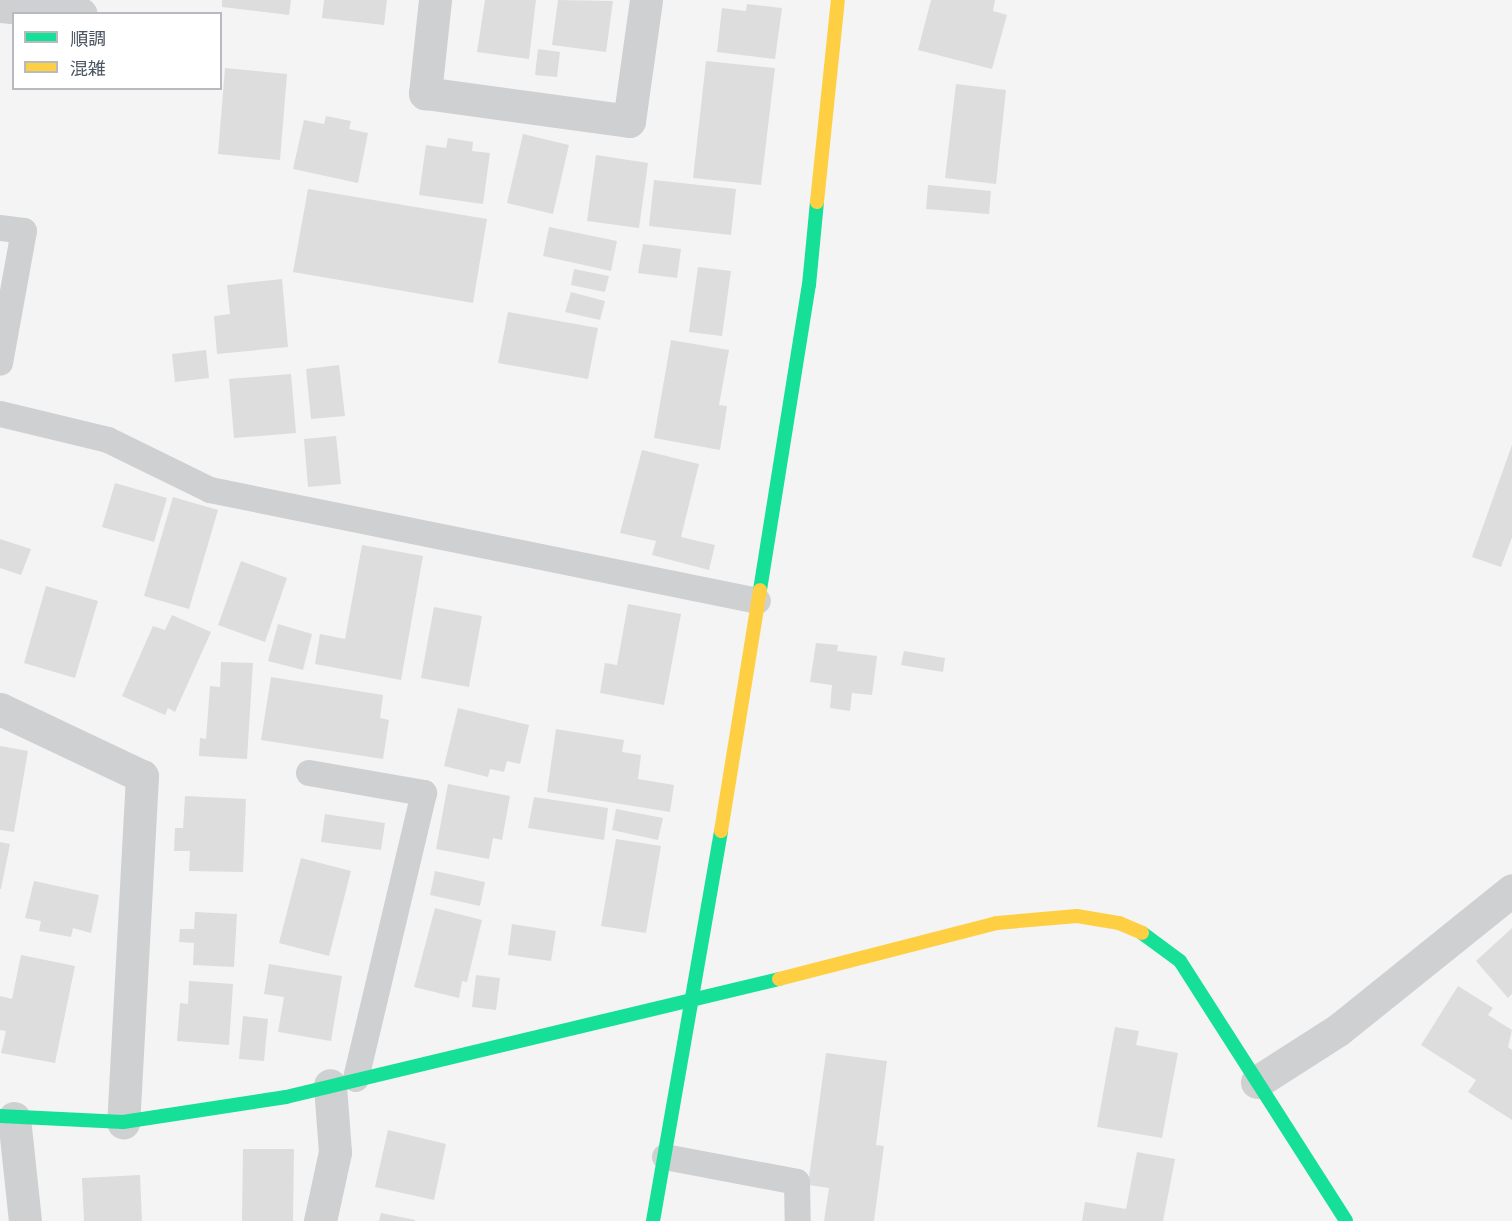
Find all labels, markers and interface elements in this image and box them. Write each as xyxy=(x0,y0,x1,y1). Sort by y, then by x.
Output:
legend xyxy=(12,12,222,90)
text: 順調 xyxy=(70,27,106,49)
text: 混雑 xyxy=(70,57,106,79)

